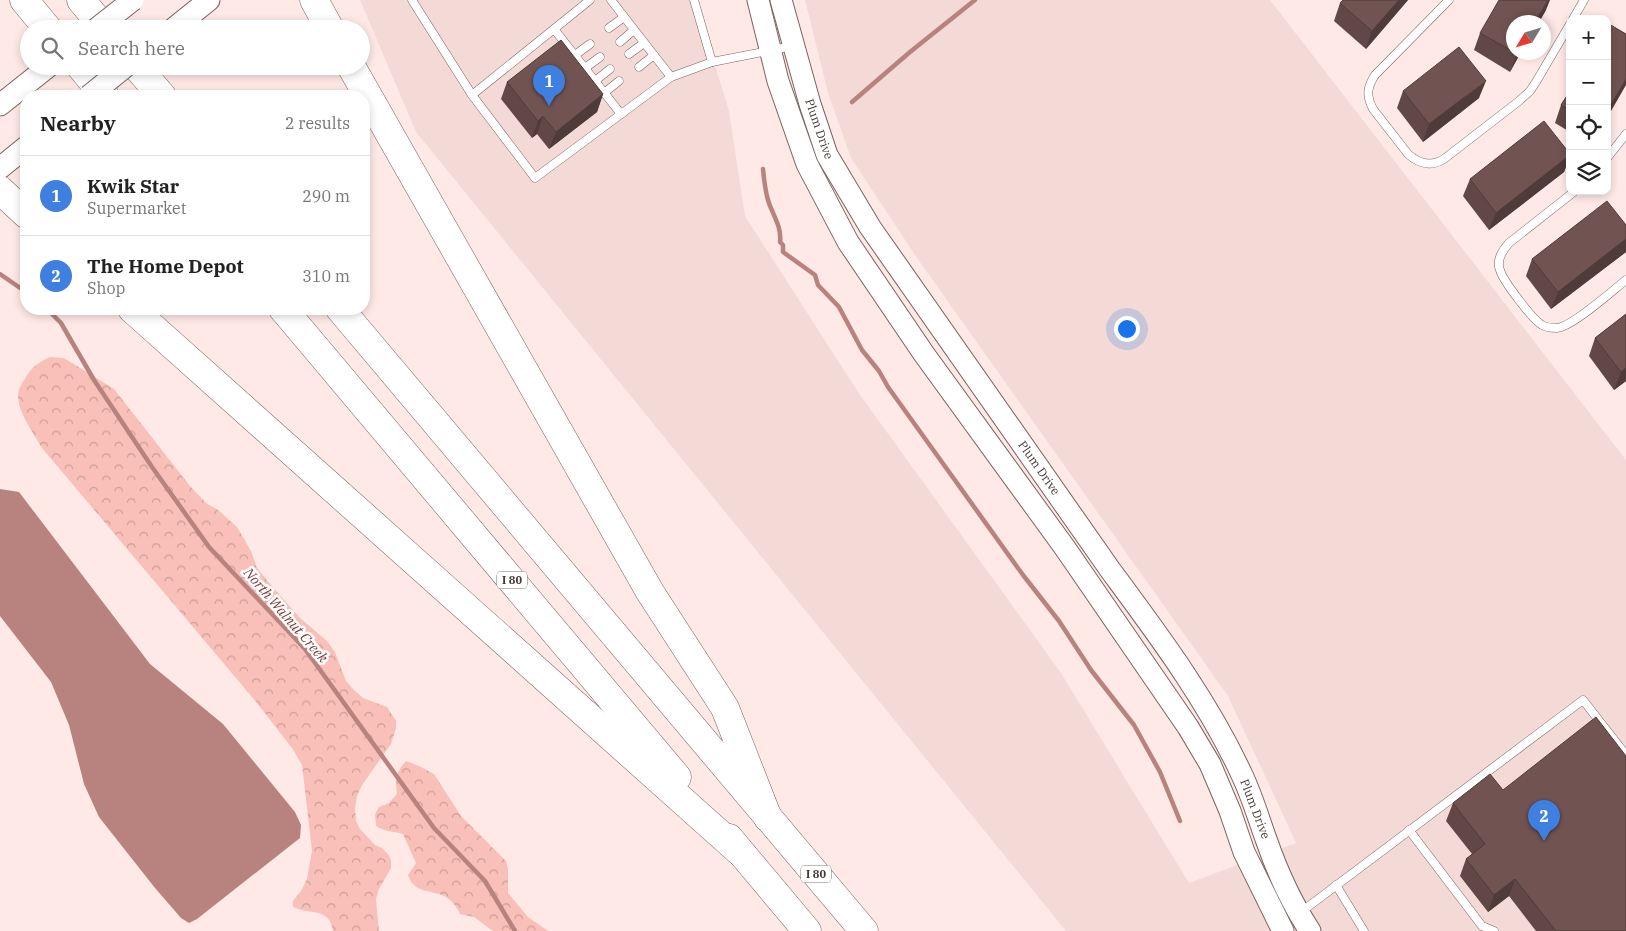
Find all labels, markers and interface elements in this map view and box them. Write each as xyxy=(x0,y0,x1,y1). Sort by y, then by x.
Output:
north arrow xyxy=(1506,15,1551,60)
map controls xyxy=(1566,15,1611,195)
button: + xyxy=(1566,15,1611,60)
search box xyxy=(20,20,370,75)
icon: search xyxy=(38,34,66,62)
text: Search here xyxy=(78,36,185,60)
button: − xyxy=(1566,60,1611,105)
pin: 1 xyxy=(533,65,565,106)
street label: Plum Drive xyxy=(802,97,837,161)
button: locate xyxy=(1566,105,1611,150)
text: Nearby xyxy=(40,109,116,137)
text: 2 results xyxy=(285,113,350,133)
button: layers xyxy=(1566,150,1611,195)
text: Kwik Star xyxy=(87,174,179,198)
text: 1 xyxy=(51,186,61,206)
text: 290 m xyxy=(302,186,350,206)
text: Supermarket xyxy=(87,198,186,218)
text: The Home Depot xyxy=(87,254,244,278)
text: 2 xyxy=(51,266,61,286)
text: 310 m xyxy=(302,266,350,286)
text: Shop xyxy=(87,278,125,298)
your location xyxy=(1114,316,1140,342)
street label: Plum Drive xyxy=(1015,438,1064,498)
water label: North Walnut Creek xyxy=(239,563,332,667)
road number: I 80 xyxy=(497,572,527,588)
street label: Plum Drive xyxy=(1237,777,1274,841)
pin: 2 xyxy=(1528,800,1560,841)
road number: I 80 xyxy=(801,866,831,882)

